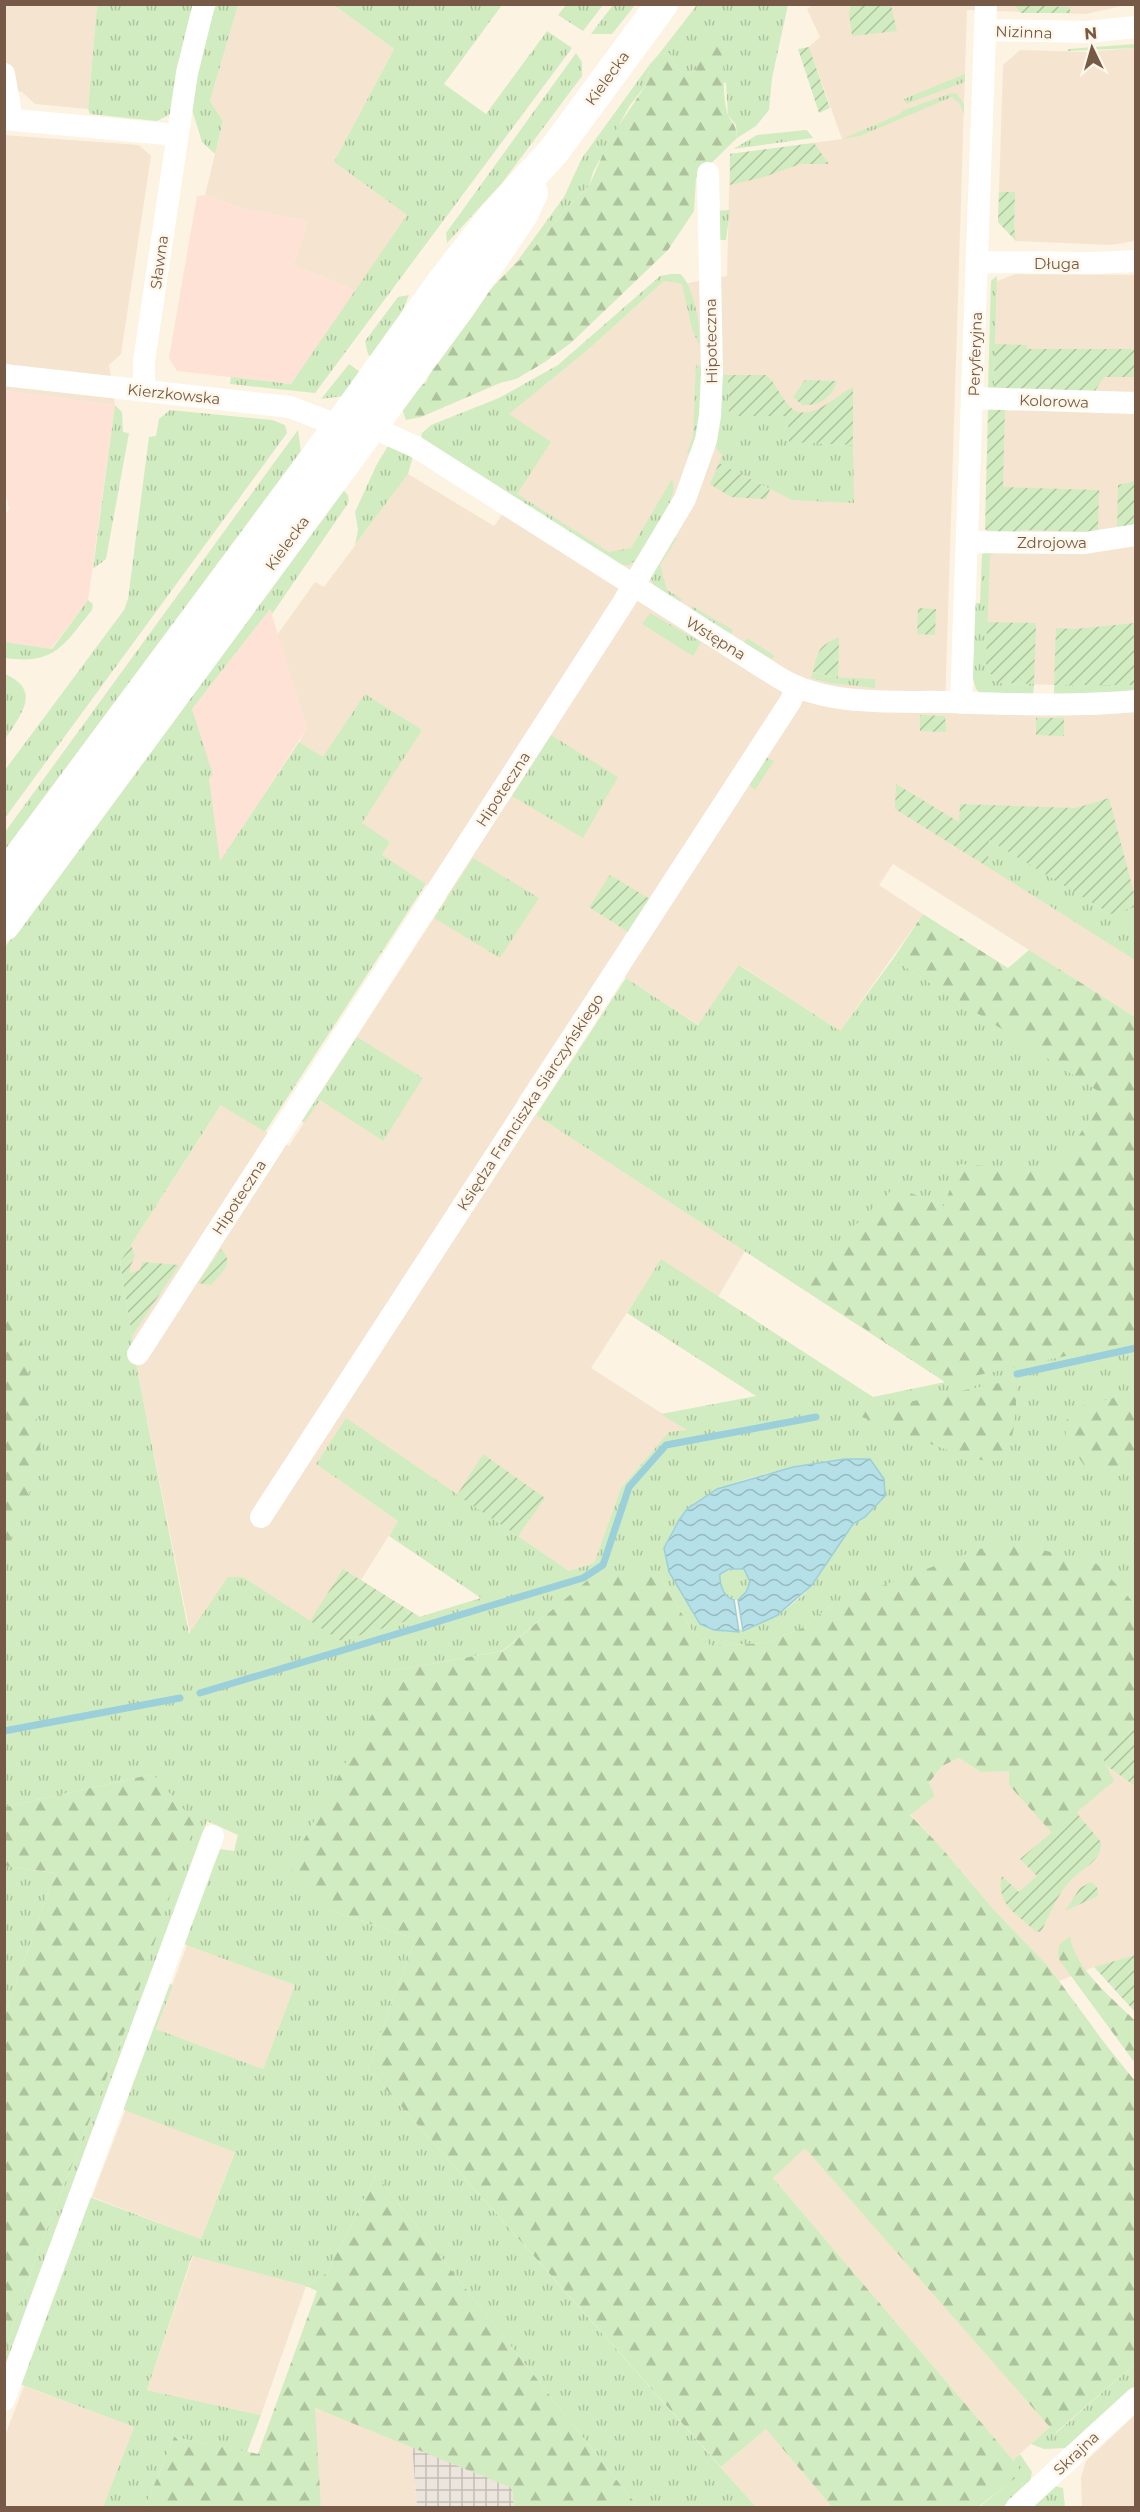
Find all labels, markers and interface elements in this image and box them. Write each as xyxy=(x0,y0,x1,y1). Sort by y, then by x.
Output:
north arrow xyxy=(1062,18,1122,78)
street label: Nizinna xyxy=(995,22,1053,42)
text: N xyxy=(1083,24,1098,44)
street label: Kielecka xyxy=(581,47,633,109)
street label: Sławna xyxy=(146,234,172,290)
street label: Długa xyxy=(1034,254,1080,273)
street label: Hipoteczna xyxy=(701,298,721,384)
street label: Peryferyjna xyxy=(964,311,986,397)
street label: Kierzkowska xyxy=(127,380,221,408)
street label: Kolorowa xyxy=(1019,390,1089,412)
street label: Kielecka xyxy=(261,512,313,574)
street label: Zdrojowa xyxy=(1017,533,1087,552)
street label: Wstępna xyxy=(682,612,750,664)
street label: Hipoteczna xyxy=(472,748,534,830)
street label: Księdza Franciszka Siarczyńskiego xyxy=(453,990,607,1214)
street label: Hipoteczna xyxy=(208,1156,270,1238)
street label: Skrajna xyxy=(1049,2427,1103,2479)

